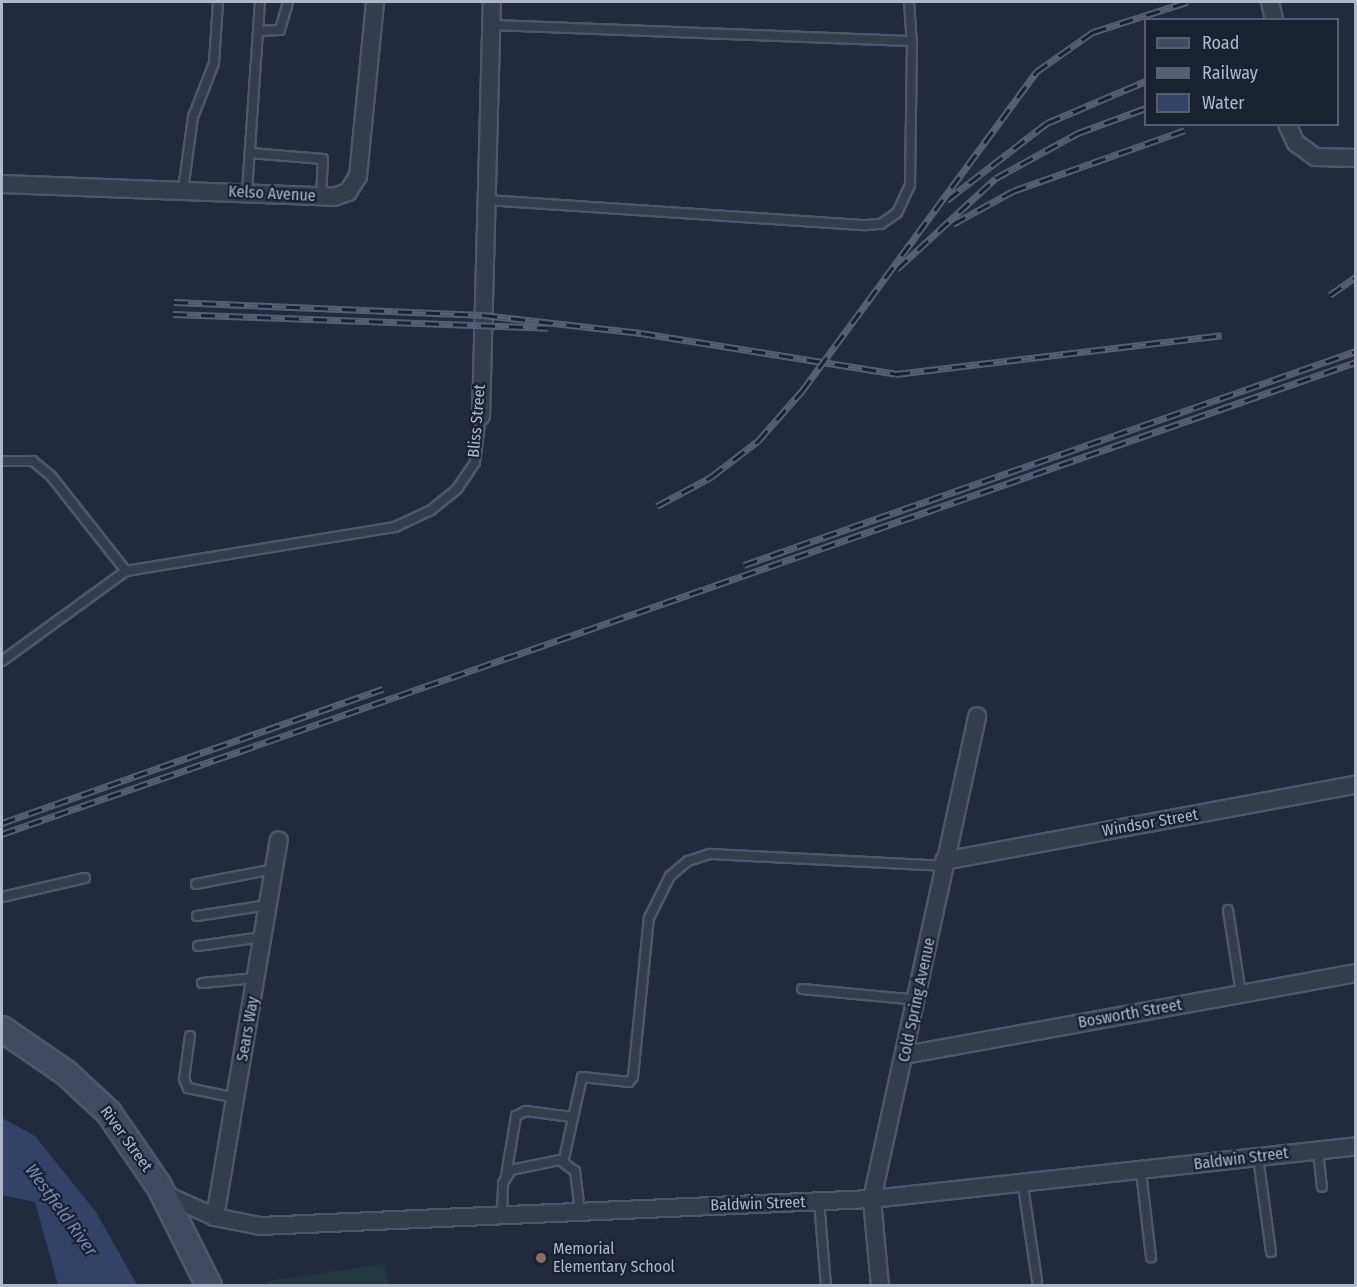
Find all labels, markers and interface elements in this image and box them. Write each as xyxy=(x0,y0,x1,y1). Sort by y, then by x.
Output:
legend xyxy=(1144,18,1339,126)
text: Road xyxy=(1202,32,1239,54)
text: Railway xyxy=(1202,62,1258,84)
text: Water xyxy=(1202,92,1245,114)
street label: Kelso Avenue xyxy=(228,182,316,206)
street label: Bliss Street xyxy=(464,383,490,459)
street label: Windsor Street xyxy=(1101,805,1199,841)
street label: Cold Spring Avenue xyxy=(894,936,940,1064)
street label: Sears Way xyxy=(233,995,263,1063)
street label: Bosworth Street xyxy=(1077,995,1183,1033)
street label: River Street xyxy=(96,1102,156,1176)
street label: Baldwin Street xyxy=(1193,1144,1289,1174)
water label: Westfield River xyxy=(20,1160,102,1260)
street label: Baldwin Street xyxy=(710,1193,806,1215)
place label: Memorial Elementary School xyxy=(553,1239,675,1277)
marker: Memorial Elementary School xyxy=(534,1251,548,1265)

